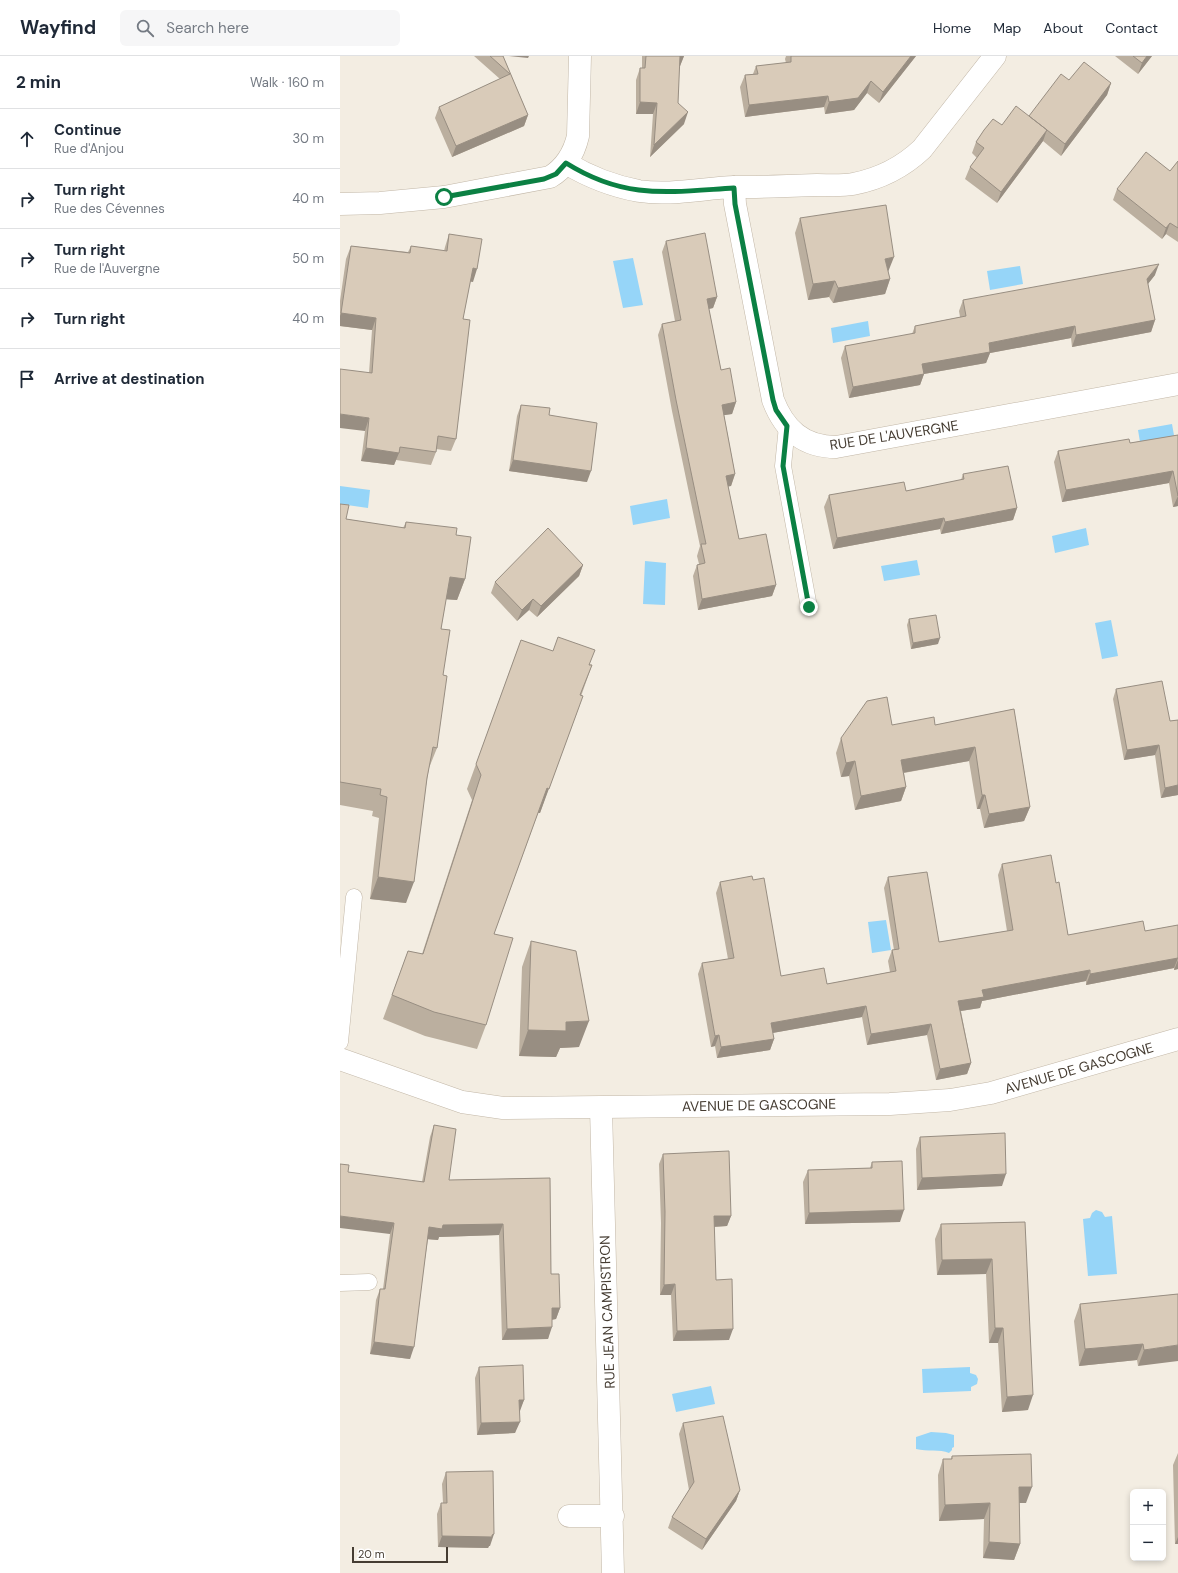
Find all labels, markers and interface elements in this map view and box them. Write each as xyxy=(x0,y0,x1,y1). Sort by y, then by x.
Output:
search box xyxy=(120,10,400,46)
text: Wayfind xyxy=(20,15,96,40)
icon: search xyxy=(134,17,156,39)
text: Search here xyxy=(166,18,249,38)
text: Home xyxy=(933,19,971,37)
text: Map xyxy=(993,19,1021,37)
text: About xyxy=(1043,19,1083,37)
text: Contact xyxy=(1105,19,1158,37)
text: 2 min xyxy=(16,71,61,93)
text: Walk · 160 m xyxy=(250,74,324,91)
text: Continue xyxy=(54,120,122,140)
icon: ahead xyxy=(16,128,38,150)
text: 30 m xyxy=(292,130,324,147)
text: Rue d'Anjou xyxy=(54,140,124,157)
text: Turn right xyxy=(54,180,125,200)
icon: right xyxy=(16,188,38,210)
route start xyxy=(435,188,453,206)
text: 40 m xyxy=(292,190,324,207)
text: Rue des Cévennes xyxy=(54,200,165,217)
text: Turn right xyxy=(54,240,125,260)
icon: right xyxy=(16,248,38,270)
text: 50 m xyxy=(292,250,324,267)
text: Rue de l'Auvergne xyxy=(54,260,160,277)
icon: right xyxy=(16,308,38,330)
text: Turn right xyxy=(54,309,125,329)
text: 40 m xyxy=(292,310,324,327)
icon: arrive xyxy=(16,368,38,390)
text: Arrive at destination xyxy=(54,369,205,389)
street label: RUE DE L'AUVERGNE xyxy=(828,416,960,454)
route end xyxy=(800,598,818,616)
street label: AVENUE DE GASCOGNE xyxy=(1002,1038,1156,1098)
street label: AVENUE DE GASCOGNE xyxy=(682,1095,836,1115)
street label: RUE JEAN CAMPISTRON xyxy=(595,1235,619,1389)
map controls xyxy=(1130,1489,1166,1561)
button: + xyxy=(1130,1489,1166,1525)
button: − xyxy=(1130,1525,1166,1561)
scale bar xyxy=(352,1545,448,1564)
text: 20 m xyxy=(358,1547,384,1561)

